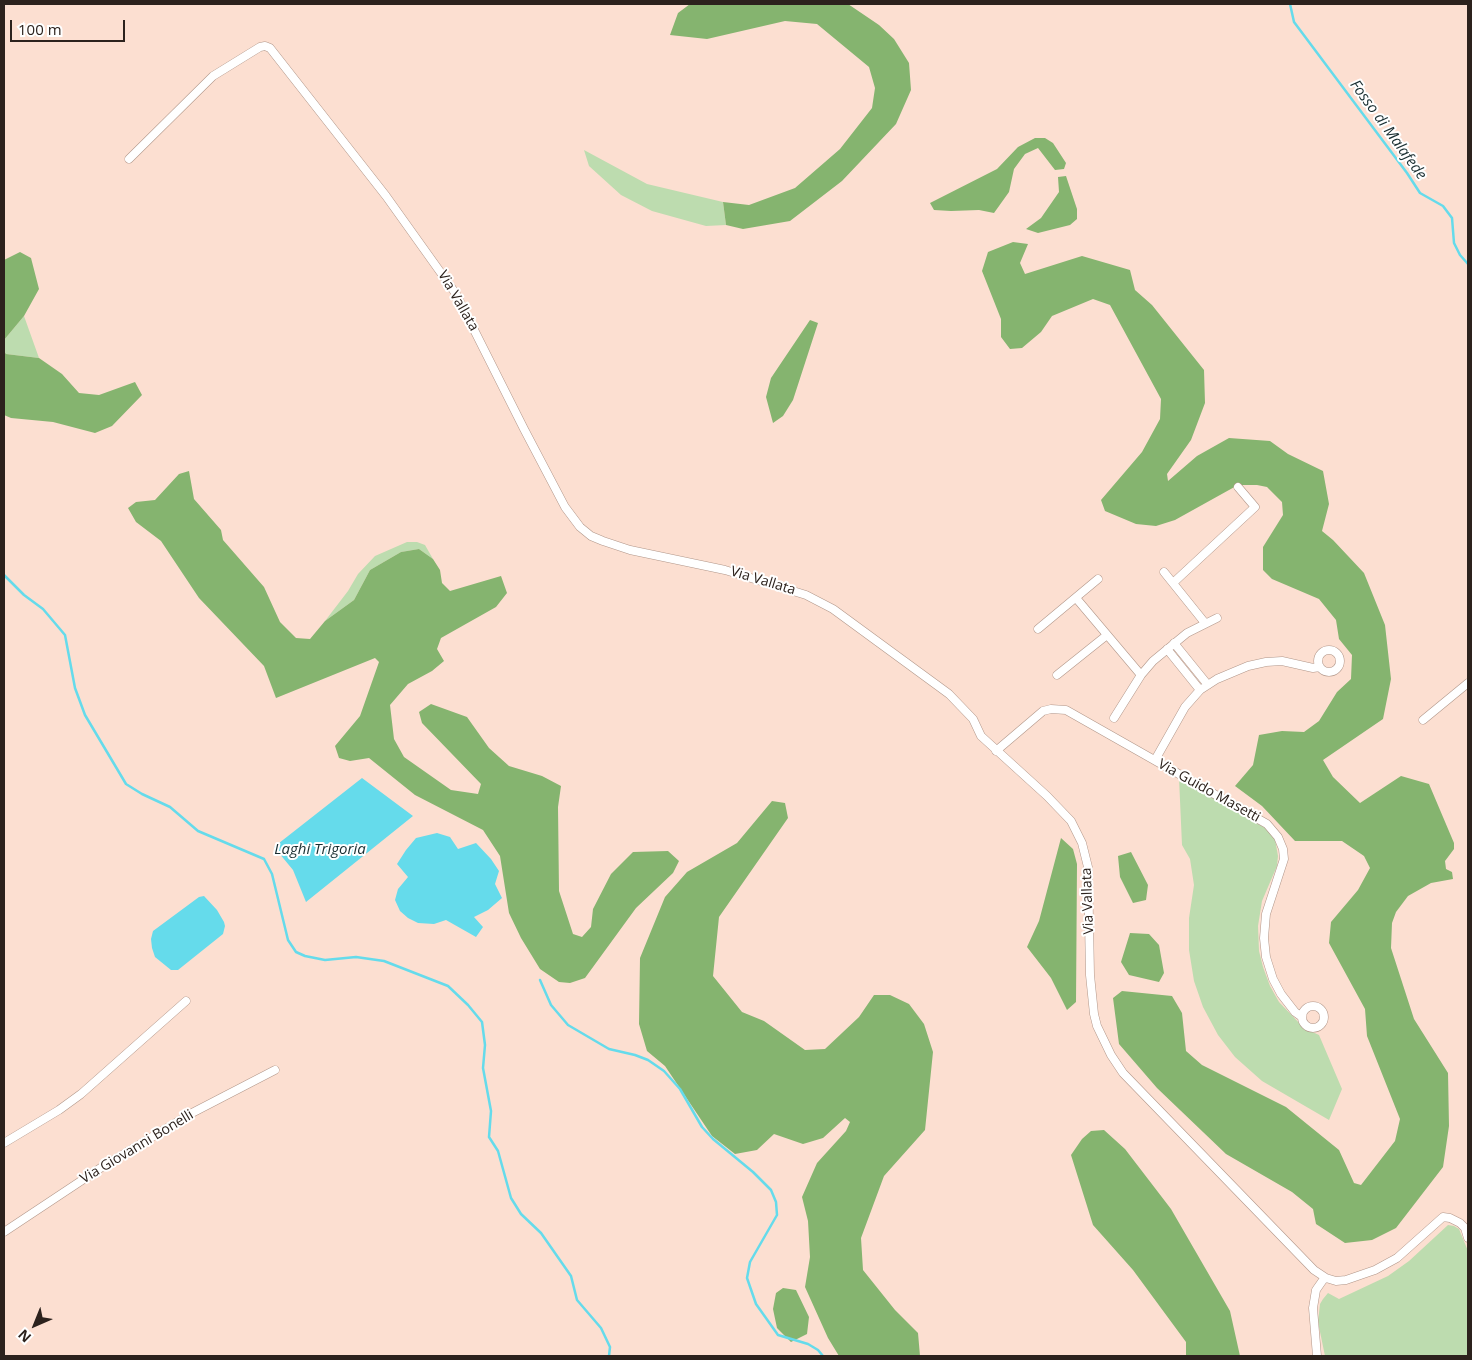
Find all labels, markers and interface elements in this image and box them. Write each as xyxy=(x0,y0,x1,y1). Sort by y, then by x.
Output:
scale bar xyxy=(12,10,128,42)
text: 100 m xyxy=(18,19,62,39)
water label: Fosso di Malafede xyxy=(1346,77,1430,183)
street label: Via Vallata xyxy=(434,268,482,334)
street label: Via Vallata xyxy=(728,563,798,599)
street label: Via Guido Masetti xyxy=(1155,756,1263,826)
water label: Laghi Trigoria xyxy=(274,841,366,859)
street label: Via Vallata xyxy=(1078,867,1098,935)
street label: Via Giovanni Bonelli xyxy=(77,1107,197,1187)
north arrow xyxy=(10,1300,60,1350)
text: N xyxy=(14,1325,35,1347)

